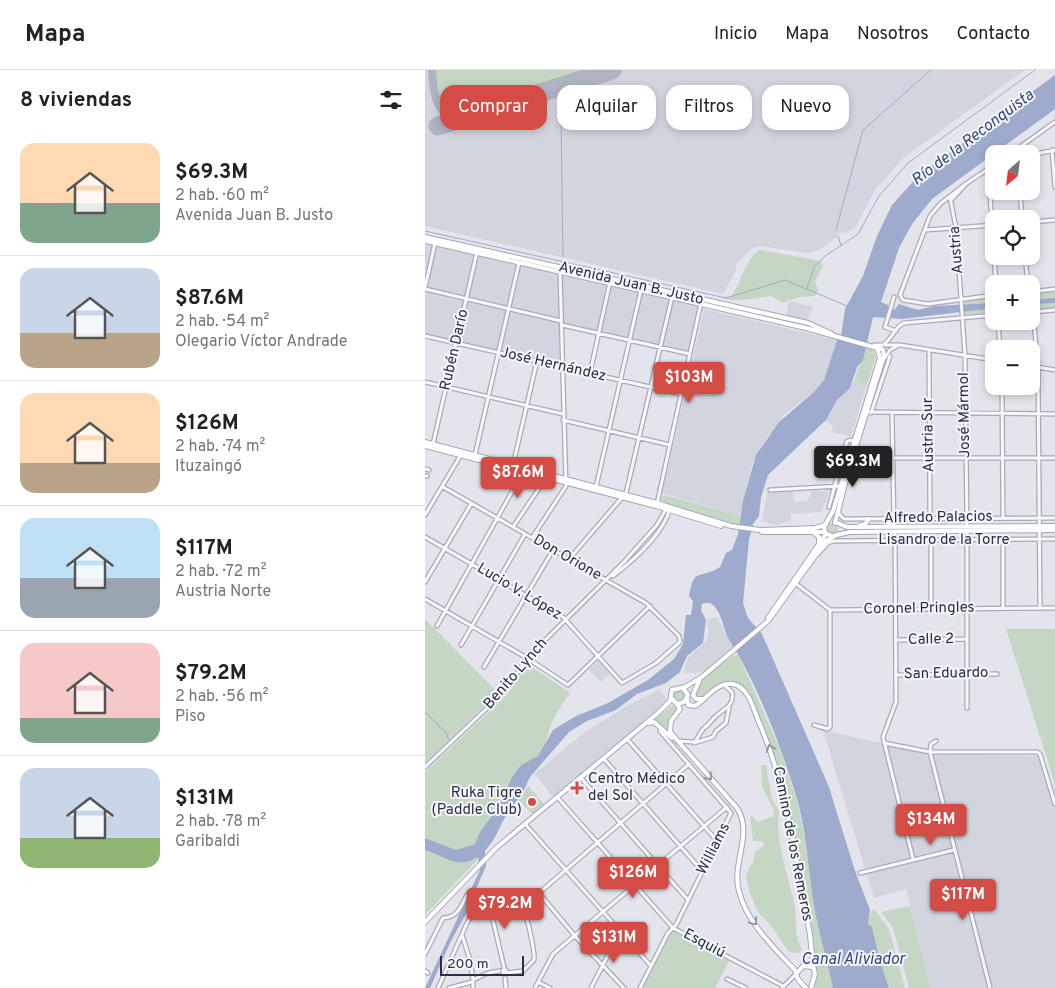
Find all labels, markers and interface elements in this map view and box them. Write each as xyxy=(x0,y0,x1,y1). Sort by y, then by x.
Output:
text: Mapa xyxy=(25,20,85,50)
text: Inicio xyxy=(714,23,757,46)
text: Mapa xyxy=(785,23,829,46)
text: Nosotros xyxy=(857,23,929,46)
text: Contacto xyxy=(957,23,1030,46)
chip: Comprar xyxy=(440,85,547,130)
chip: Alquilar xyxy=(557,85,656,130)
chip: Filtros xyxy=(666,85,752,130)
chip: Nuevo xyxy=(762,85,849,130)
water label: Río de la Reconquista xyxy=(908,85,1039,191)
icon: filters xyxy=(377,86,405,114)
text: 8 viviendas xyxy=(20,87,132,114)
north arrow xyxy=(985,145,1040,200)
map controls xyxy=(985,145,1040,395)
text: $69.3M xyxy=(175,159,248,186)
icon: home xyxy=(60,163,120,223)
text: 2 hab. · 60 m² xyxy=(175,186,269,206)
text: Avenida Juan B. Justo xyxy=(175,206,333,226)
button: locate xyxy=(985,210,1040,265)
street label: Austria xyxy=(946,225,968,275)
street label: Avenida Juan B. Justo xyxy=(557,258,705,310)
button: + xyxy=(985,275,1040,330)
text: $87.6M xyxy=(175,285,244,312)
icon: home xyxy=(60,288,120,348)
street label: Rubén Darío xyxy=(436,307,474,393)
text: 2 hab. · 54 m² xyxy=(175,312,269,332)
text: Olegario Víctor Andrade xyxy=(175,332,347,352)
button: − xyxy=(985,340,1040,395)
street label: José Hernández xyxy=(498,344,608,386)
pin: $103M xyxy=(654,362,724,404)
text: $103M xyxy=(664,368,714,388)
street label: José Mármol xyxy=(955,372,975,458)
street label: Austria Sur xyxy=(919,397,939,473)
text: $126M xyxy=(175,410,239,437)
icon: home xyxy=(60,413,120,473)
text: 2 hab. · 74 m² xyxy=(175,437,265,457)
pin: $69.3M xyxy=(812,446,894,488)
text: $69.3M xyxy=(825,452,881,472)
pin: $87.6M xyxy=(477,456,559,499)
text: Ituzaingó xyxy=(175,457,242,477)
text: $87.6M xyxy=(492,463,544,483)
street label: Alfredo Palacios xyxy=(883,508,993,528)
street label: Don Orione xyxy=(529,531,605,585)
street label: Lisandro de la Torre xyxy=(878,531,1010,550)
text: $117M xyxy=(175,535,233,562)
icon: home xyxy=(60,538,120,598)
street label: Lucio V. López xyxy=(473,559,565,625)
text: 2 hab. · 72 m² xyxy=(175,562,266,582)
text: Austria Norte xyxy=(175,582,271,602)
street label: Coronel Pringles xyxy=(863,599,975,619)
street label: Calle 2 xyxy=(908,630,954,650)
street label: Benito Lynch xyxy=(480,634,552,714)
text: $79.2M xyxy=(175,660,247,687)
icon: home xyxy=(60,663,120,723)
street label: San Eduardo xyxy=(903,664,989,684)
text: 2 hab. · 56 m² xyxy=(175,687,269,707)
text: Piso xyxy=(175,707,205,727)
one-way arrow xyxy=(766,744,777,753)
street label: Camino de los Remeros xyxy=(768,765,816,923)
place label: Centro Médico del Sol xyxy=(588,770,685,806)
one-way arrow xyxy=(703,772,712,781)
marker: Centro Médico del Sol xyxy=(570,781,584,795)
place label: Ruka Tigre (Paddle Club) xyxy=(432,784,522,820)
text: $131M xyxy=(175,785,234,812)
icon: home xyxy=(60,788,120,848)
marker: Ruka Tigre (Paddle Club) xyxy=(526,796,538,808)
pin: $134M xyxy=(896,804,966,846)
text: $134M xyxy=(907,810,955,830)
text: 2 hab. · 78 m² xyxy=(175,812,266,832)
street label: Williams xyxy=(693,820,735,878)
text: Garibaldi xyxy=(175,832,240,852)
pin: $126M xyxy=(598,856,668,899)
text: $126M xyxy=(609,863,657,883)
pin: $117M xyxy=(928,878,998,921)
text: $117M xyxy=(941,885,985,905)
pin: $79.2M xyxy=(464,888,546,930)
text: $79.2M xyxy=(478,894,532,914)
one-way arrow xyxy=(749,916,757,925)
pin: $131M xyxy=(579,922,649,964)
street label: Esquiú xyxy=(680,925,728,963)
text: $131M xyxy=(592,928,636,948)
water label: Canal Aliviador xyxy=(801,950,907,970)
scale bar xyxy=(440,953,524,976)
text: 200 m xyxy=(447,956,489,973)

